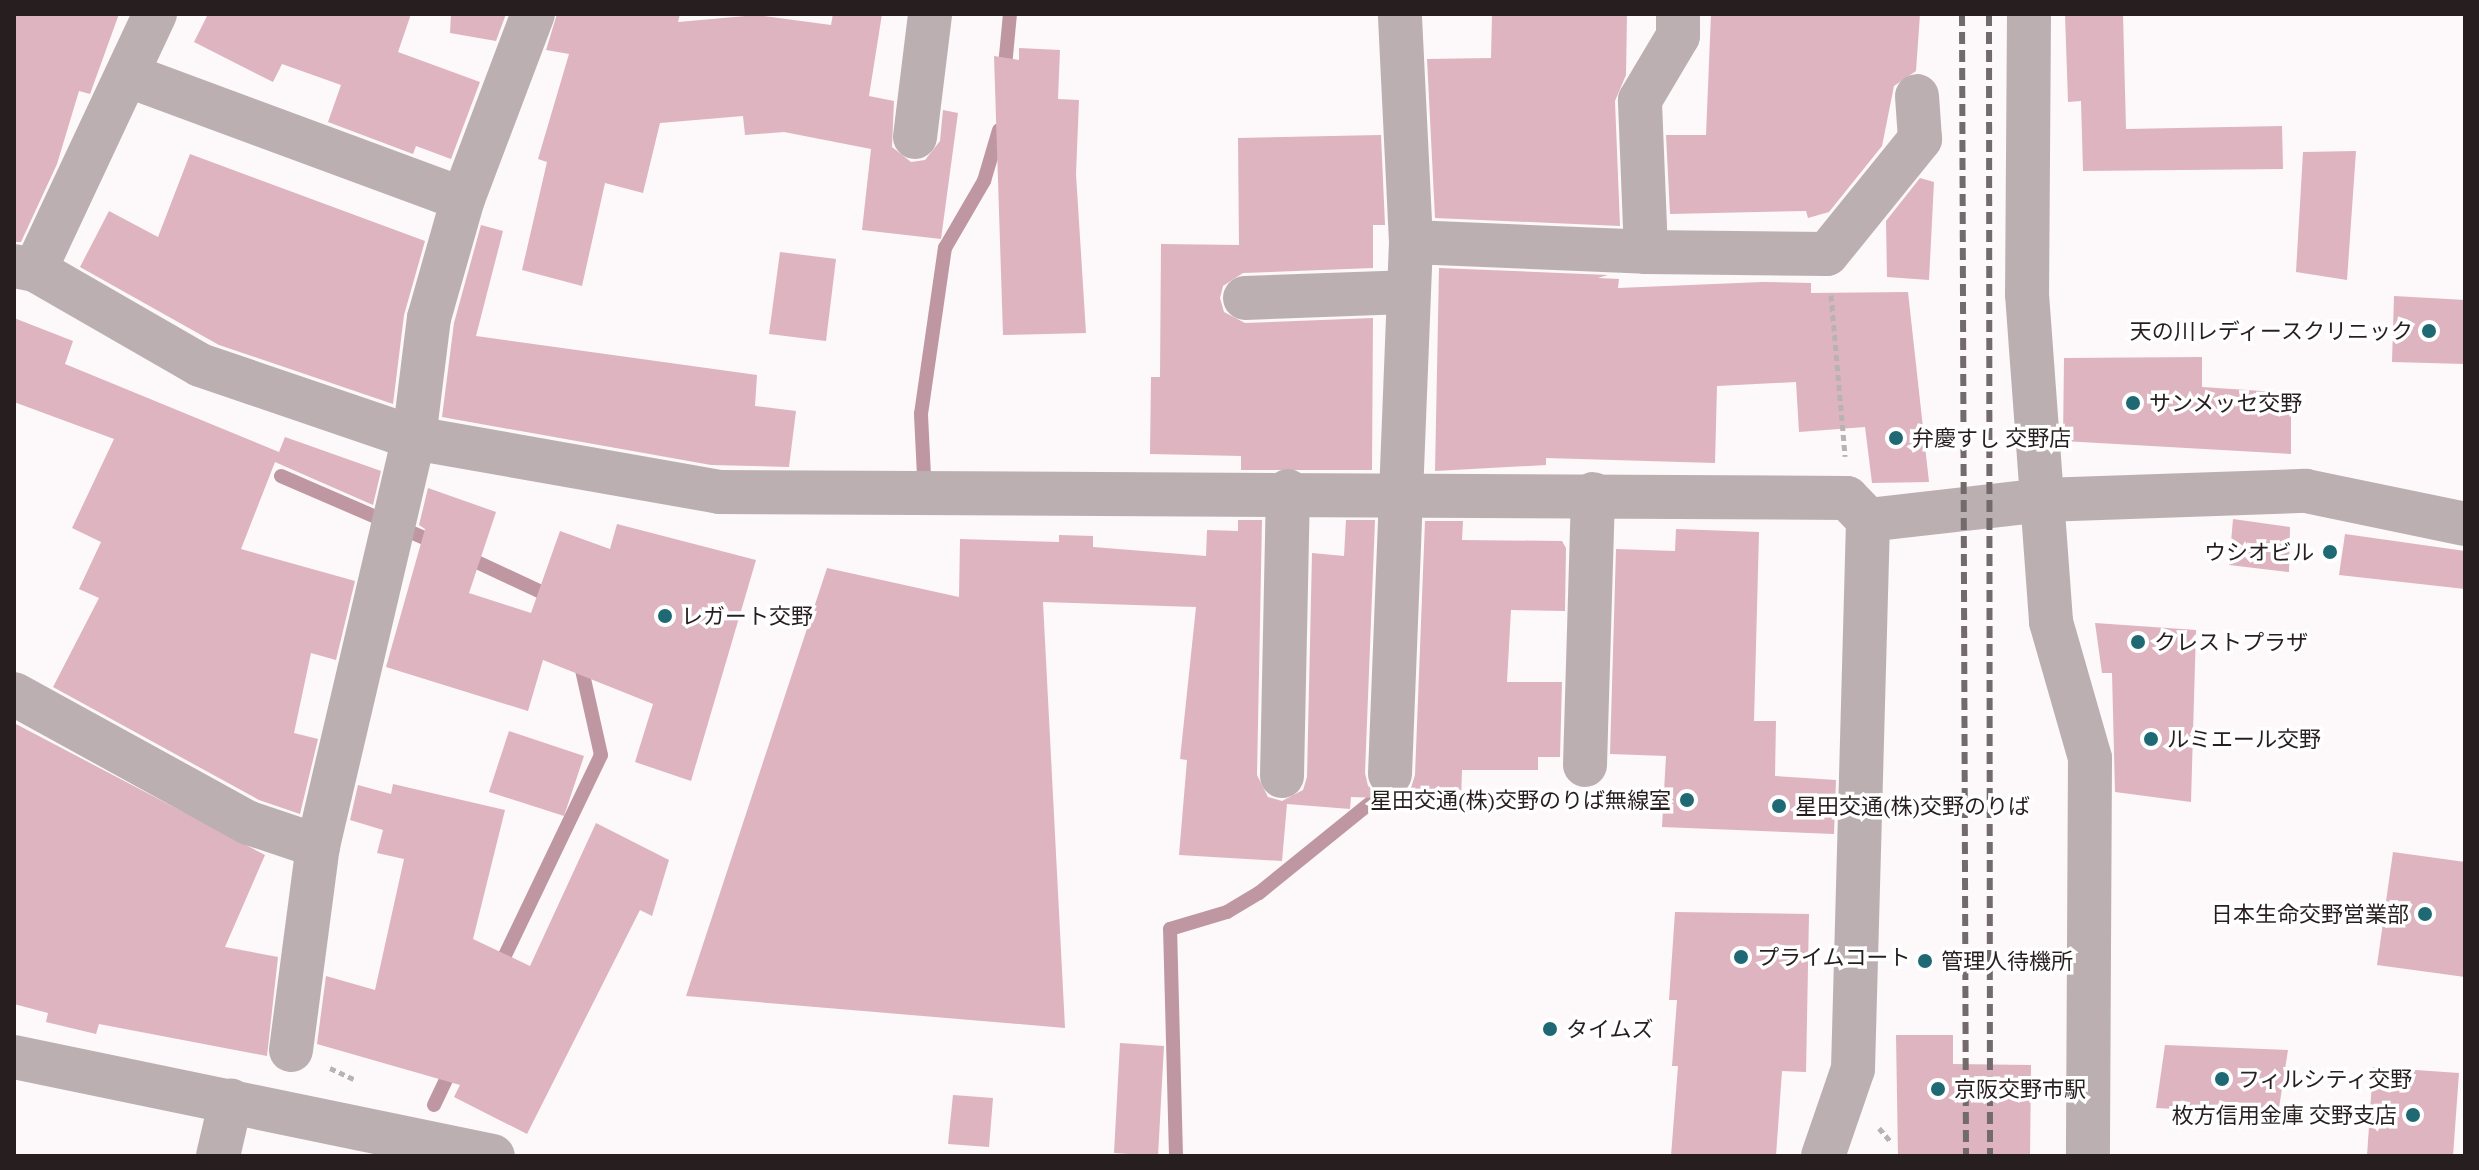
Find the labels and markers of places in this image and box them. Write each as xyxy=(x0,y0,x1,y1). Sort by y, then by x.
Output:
place label: 天の川レディースクリニック xyxy=(2127,318,2413,344)
marker: 天の川レディースクリニック xyxy=(2420,322,2438,340)
place label: サンメッセ交野 xyxy=(2149,390,2303,416)
marker: サンメッセ交野 xyxy=(2124,394,2142,412)
place label: 弁慶すし 交野店 xyxy=(1912,425,2071,451)
marker: 弁慶すし 交野店 xyxy=(1887,429,1905,447)
place label: ウシオビル xyxy=(2204,539,2314,565)
marker: ウシオビル xyxy=(2321,543,2339,561)
place label: レガート交野 xyxy=(681,603,813,629)
marker: レガート交野 xyxy=(656,607,674,625)
place label: クレストプラザ xyxy=(2154,629,2308,655)
marker: クレストプラザ xyxy=(2129,633,2147,651)
place label: ルミエール交野 xyxy=(2167,726,2321,752)
marker: ルミエール交野 xyxy=(2142,730,2160,748)
place label: 星田交通(株)交野のりば無線室 xyxy=(1370,787,1671,813)
marker: 星田交通(株)交野のりば無線室 xyxy=(1678,791,1696,809)
place label: 星田交通(株)交野のりば xyxy=(1795,793,2030,819)
marker: 星田交通(株)交野のりば xyxy=(1770,797,1788,815)
place label: 日本生命交野営業部 xyxy=(2211,901,2409,927)
marker: 日本生命交野営業部 xyxy=(2416,905,2434,923)
place label: プライムコート xyxy=(1757,944,1911,970)
marker: プライムコート xyxy=(1732,948,1750,966)
place label: 管理人待機所 xyxy=(1941,948,2073,974)
marker: 管理人待機所 xyxy=(1916,952,1934,970)
place label: タイムズ xyxy=(1566,1016,1654,1042)
marker: タイムズ xyxy=(1541,1020,1559,1038)
place label: フィルシティ交野 xyxy=(2238,1066,2414,1092)
marker: フィルシティ交野 xyxy=(2213,1070,2231,1088)
place label: 京阪交野市駅 xyxy=(1954,1076,2086,1102)
marker: 京阪交野市駅 xyxy=(1929,1080,1947,1098)
place label: 枚方信用金庫 交野支店 xyxy=(2172,1102,2397,1128)
marker: 枚方信用金庫 交野支店 xyxy=(2404,1106,2422,1124)

